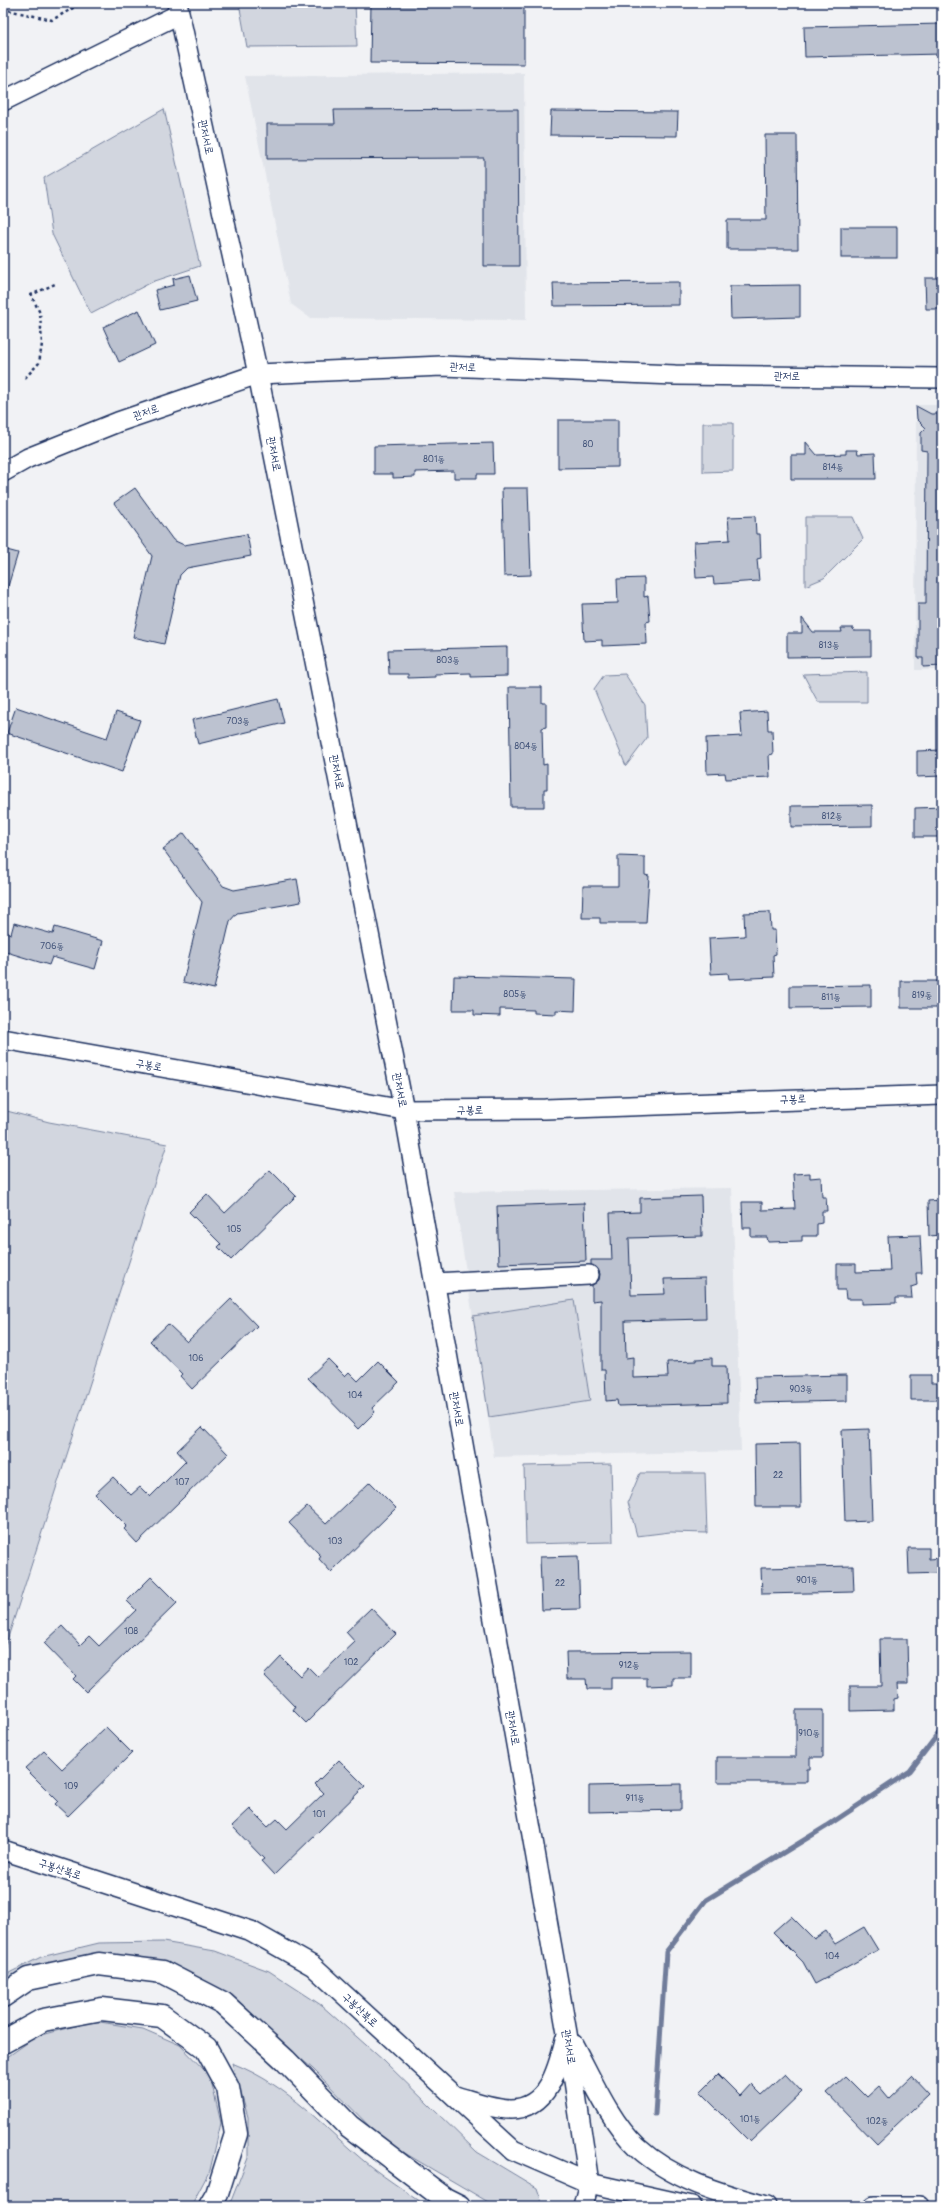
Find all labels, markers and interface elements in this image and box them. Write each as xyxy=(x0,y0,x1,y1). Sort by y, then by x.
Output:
street label: 관저서로 xyxy=(196,118,216,156)
street label: 관저로 xyxy=(449,360,477,374)
street label: 관저로 xyxy=(774,369,801,383)
street label: 관저로 xyxy=(131,401,161,422)
street label: 관저서로 xyxy=(264,435,284,473)
house number: 80 xyxy=(583,439,593,450)
house number: 801동 xyxy=(423,454,445,465)
house number: 814동 xyxy=(823,462,843,473)
house number: 813동 xyxy=(819,640,839,651)
house number: 803동 xyxy=(437,655,459,666)
house number: 703동 xyxy=(226,716,250,727)
house number: 804동 xyxy=(514,741,538,752)
street label: 관저서로 xyxy=(327,753,347,791)
house number: 812동 xyxy=(822,811,842,822)
house number: 706동 xyxy=(40,941,64,952)
house number: 805동 xyxy=(504,989,526,1000)
house number: 819동 xyxy=(912,990,932,1001)
house number: 811동 xyxy=(822,992,840,1003)
street label: 구봉로 xyxy=(135,1056,163,1074)
street label: 관저서로 xyxy=(390,1071,410,1109)
street label: 구봉로 xyxy=(779,1092,807,1106)
street label: 구봉로 xyxy=(457,1103,484,1117)
house number: 105 xyxy=(227,1224,241,1235)
house number: 106 xyxy=(189,1353,203,1364)
house number: 903동 xyxy=(789,1384,813,1395)
house number: 104 xyxy=(348,1390,363,1401)
street label: 관저서로 xyxy=(448,1390,467,1428)
house number: 22 xyxy=(773,1470,783,1481)
house number: 107 xyxy=(175,1477,189,1488)
house number: 103 xyxy=(328,1536,342,1547)
house number: 901동 xyxy=(796,1575,818,1586)
house number: 22 xyxy=(555,1578,565,1589)
house number: 108 xyxy=(124,1626,139,1637)
house number: 102 xyxy=(344,1657,358,1668)
house number: 912동 xyxy=(619,1660,639,1671)
street label: 관저서로 xyxy=(504,1709,523,1747)
house number: 910동 xyxy=(798,1728,820,1739)
house number: 109 xyxy=(64,1781,79,1792)
house number: 911동 xyxy=(626,1793,644,1804)
house number: 101 xyxy=(312,1809,326,1820)
street label: 구봉산북로 xyxy=(37,1856,83,1882)
house number: 104 xyxy=(825,1951,840,1962)
street label: 구봉산북로 xyxy=(339,1990,381,2030)
street label: 관저서로 xyxy=(560,2028,578,2066)
house number: 101동 xyxy=(740,2114,760,2125)
house number: 102동 xyxy=(866,2116,888,2127)

